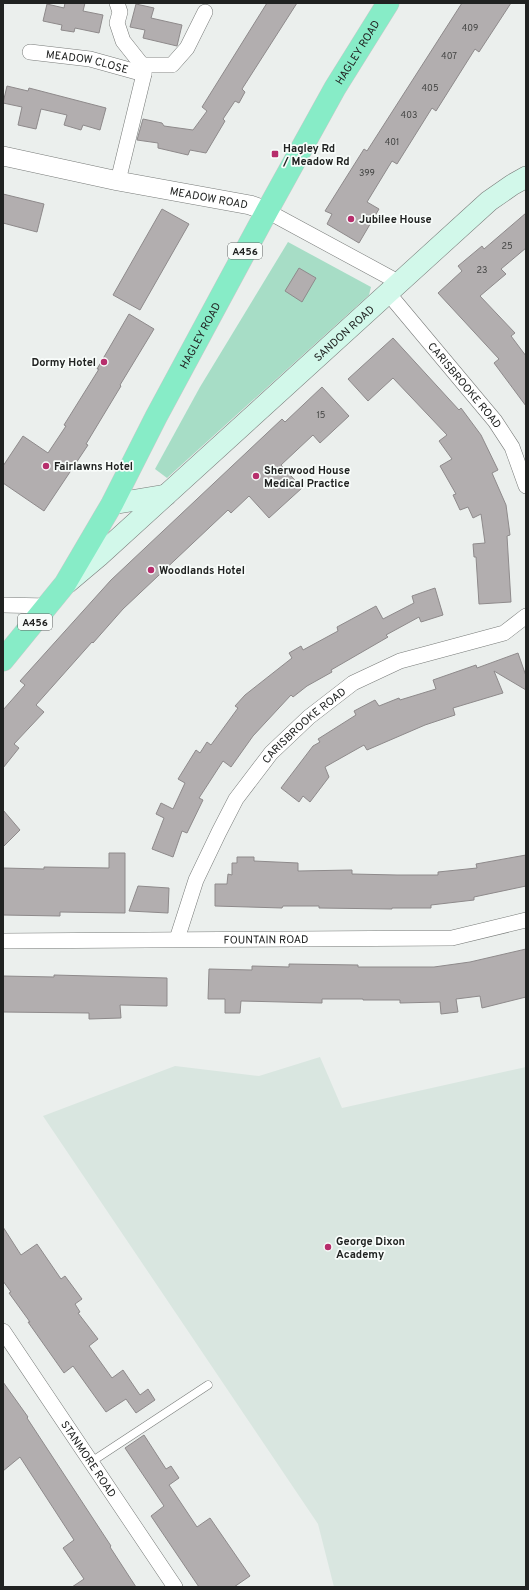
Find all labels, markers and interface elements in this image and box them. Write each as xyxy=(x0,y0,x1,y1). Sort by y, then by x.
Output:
street label: HAGLEY ROAD xyxy=(333,18,384,88)
house number: 409 xyxy=(462,23,478,34)
street label: MEADOW CLOSE xyxy=(45,48,130,77)
house number: 407 xyxy=(441,51,457,62)
house number: 405 xyxy=(422,83,438,94)
house number: 403 xyxy=(401,110,417,121)
house number: 401 xyxy=(385,137,399,148)
place label: Hagley Rd / Meadow Rd xyxy=(282,142,350,169)
marker: Hagley Rd / Meadow Rd xyxy=(270,149,280,159)
house number: 399 xyxy=(359,168,375,179)
street label: MEADOW ROAD xyxy=(168,185,249,212)
place label: Jubilee House xyxy=(359,213,432,227)
marker: Jubilee House xyxy=(346,214,356,224)
house number: 25 xyxy=(501,241,513,252)
road number: A456 xyxy=(228,243,262,259)
house number: 23 xyxy=(477,265,487,276)
street label: HAGLEY ROAD xyxy=(177,300,224,372)
street label: SANDON ROAD xyxy=(311,303,378,365)
street label: CARISBROOKE ROAD xyxy=(424,340,504,431)
place label: Dormy Hotel xyxy=(32,356,96,370)
marker: Dormy Hotel xyxy=(99,357,109,367)
house number: 15 xyxy=(317,410,325,421)
place label: Fairlawns Hotel xyxy=(54,460,133,474)
marker: Fairlawns Hotel xyxy=(41,461,51,471)
place label: Sherwood House Medical Practice xyxy=(264,464,350,491)
marker: Sherwood House Medical Practice xyxy=(251,471,261,481)
place label: Woodlands Hotel xyxy=(159,564,245,578)
marker: Woodlands Hotel xyxy=(146,565,156,575)
road number: A456 xyxy=(18,614,52,630)
street label: CARISBROOKE ROAD xyxy=(260,685,349,767)
street label: FOUNTAIN ROAD xyxy=(223,933,309,948)
place label: George Dixon Academy xyxy=(336,1235,405,1262)
marker: George Dixon Academy xyxy=(323,1242,333,1252)
street label: STANMORE ROAD xyxy=(57,1418,119,1500)

